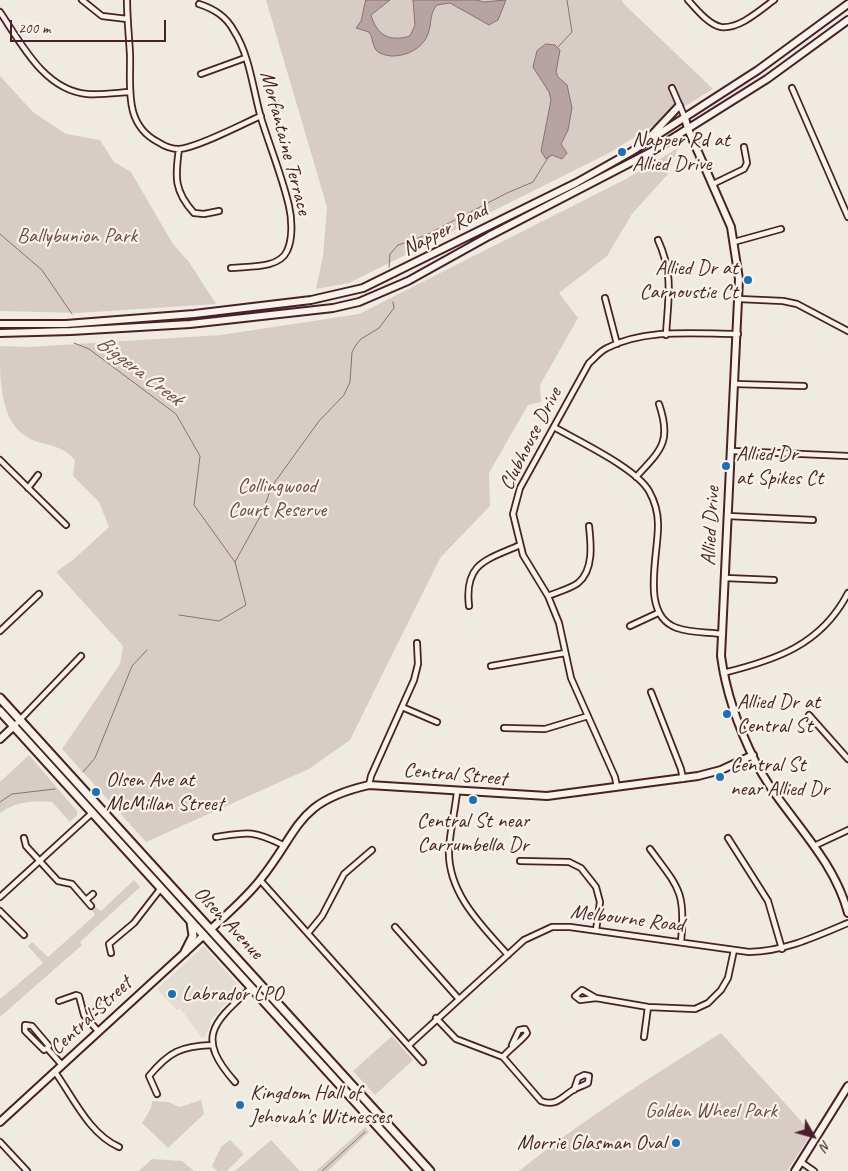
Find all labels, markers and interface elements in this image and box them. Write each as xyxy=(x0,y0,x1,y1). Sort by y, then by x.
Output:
scale bar xyxy=(12,10,169,42)
text: 200 m xyxy=(18,19,50,38)
street label: Morfantaine Terrace xyxy=(254,68,316,218)
place label: Napper Rd at Allied Drive xyxy=(632,127,730,177)
marker: Napper Rd at Allied Drive xyxy=(616,146,628,158)
street label: Napper Road xyxy=(398,198,492,262)
park label: Ballybunion Park xyxy=(17,223,137,249)
place label: Allied Dr at Carnoustie Ct xyxy=(640,255,738,305)
marker: Allied Dr at Carnoustie Ct xyxy=(742,274,754,286)
water label: Biggera Creek xyxy=(91,330,187,412)
street label: Clubhouse Drive xyxy=(494,383,568,495)
place label: Allied Dr at Spikes Ct xyxy=(736,441,823,491)
marker: Allied Dr at Spikes Ct xyxy=(720,460,732,472)
park label: Collingwood Court Reserve xyxy=(228,473,326,523)
street label: Allied Drive xyxy=(696,486,726,566)
place label: Allied Dr at Central St xyxy=(737,689,820,739)
marker: Allied Dr at Central St xyxy=(721,708,733,720)
place label: Central St near Allied Dr xyxy=(730,752,829,802)
street label: Central Street xyxy=(402,758,508,792)
place label: Olsen Ave at McMillan Street xyxy=(106,767,223,817)
marker: Central St near Allied Dr xyxy=(714,771,726,783)
marker: Olsen Ave at McMillan Street xyxy=(90,786,102,798)
marker: Central St near Carrumbella Dr xyxy=(467,794,479,806)
place label: Central St near Carrumbella Dr xyxy=(417,808,529,858)
street label: Olsen Avenue xyxy=(188,881,268,965)
street label: Melbourne Road xyxy=(569,900,685,938)
street label: Central Street xyxy=(45,971,137,1061)
place label: Labrador LPO xyxy=(182,981,283,1007)
marker: Labrador LPO xyxy=(166,988,178,1000)
place label: Kingdom Hall of Jehovah's Witnesses xyxy=(250,1080,391,1130)
park label: Golden Wheel Park xyxy=(645,1098,777,1124)
marker: Kingdom Hall of Jehovah's Witnesses xyxy=(234,1099,246,1111)
north arrow xyxy=(788,1111,838,1161)
place label: Morrie Glasman Oval xyxy=(517,1130,666,1156)
marker: Morrie Glasman Oval xyxy=(670,1137,682,1149)
text: N xyxy=(816,1137,835,1154)

